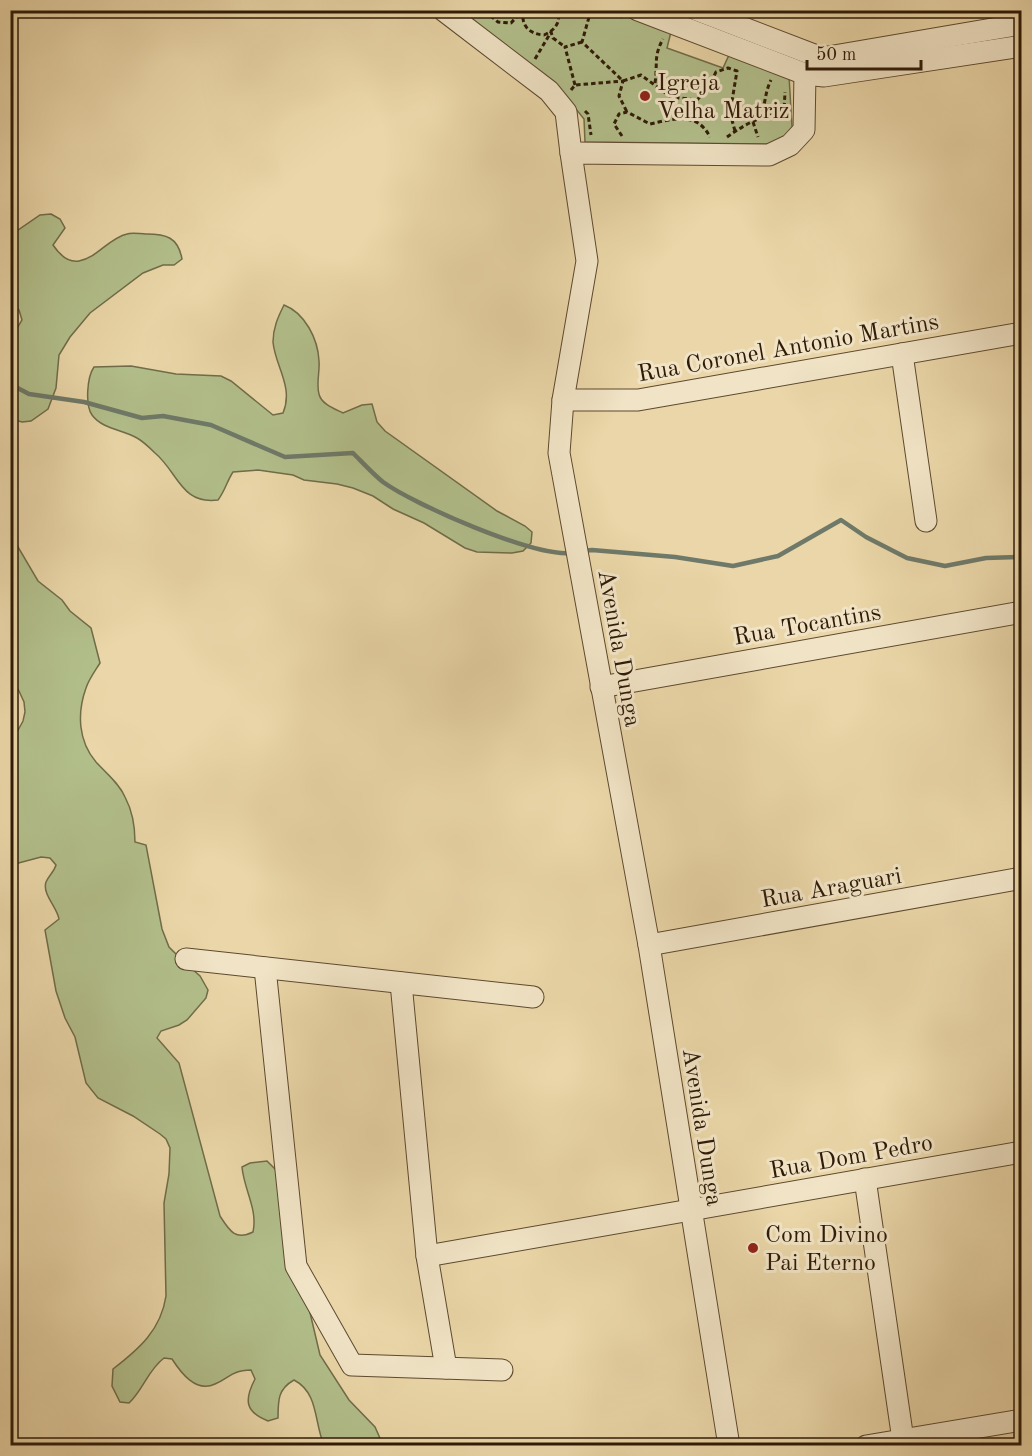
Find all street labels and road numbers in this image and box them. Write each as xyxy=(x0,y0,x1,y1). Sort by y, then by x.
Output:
street label: Rua Coronel Antonio Martins xyxy=(636,311,941,387)
street label: Avenida Dunga xyxy=(592,568,644,729)
street label: Rua Tocantins xyxy=(732,601,883,651)
street label: Rua Araguari xyxy=(759,865,904,913)
street label: Avenida Dunga xyxy=(677,1047,725,1208)
street label: Rua Dom Pedro xyxy=(768,1132,935,1184)

